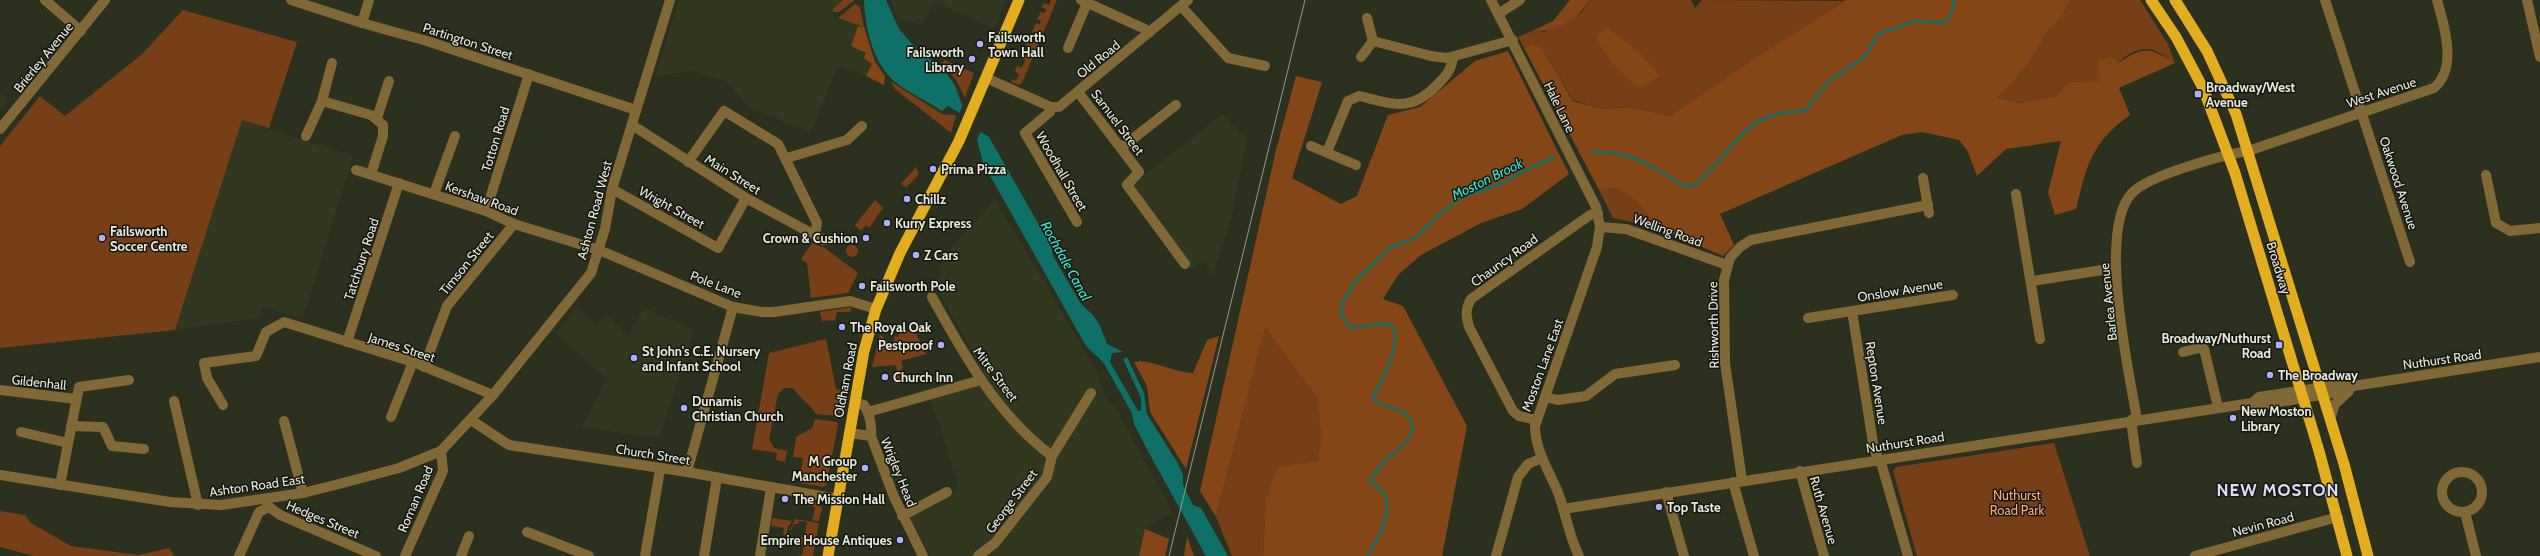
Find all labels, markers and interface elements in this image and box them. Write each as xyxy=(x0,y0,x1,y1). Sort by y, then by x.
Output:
street label: Brierley Avenue xyxy=(10,18,76,95)
street label: Partington Street xyxy=(421,19,516,63)
place label: Failsworth Town Hall xyxy=(988,29,1046,60)
street label: Old Road xyxy=(1073,37,1123,81)
marker: Failsworth Town Hall xyxy=(975,39,985,49)
place label: Failsworth Library xyxy=(906,44,964,75)
marker: Failsworth Library xyxy=(967,54,977,64)
street label: West Avenue xyxy=(2344,73,2418,111)
street label: Hale Lane xyxy=(1541,79,1579,135)
place label: Broadway/West Avenue xyxy=(2206,79,2296,110)
street label: Samuel Street xyxy=(1088,86,1148,158)
marker: Broadway/West Avenue xyxy=(2193,89,2203,99)
street label: Totton Road xyxy=(478,105,512,173)
street label: Woodhall Street xyxy=(1033,128,1091,214)
street label: Oakwood Avenue xyxy=(2376,134,2422,232)
street label: Main Street xyxy=(702,151,765,198)
water label: Moston Brook xyxy=(1448,154,1526,204)
street label: Ashton Road West xyxy=(573,158,615,261)
place label: Prima Pizza xyxy=(941,161,1007,177)
marker: Prima Pizza xyxy=(928,164,938,174)
street label: Kershaw Road xyxy=(443,177,521,219)
street label: Wright Street xyxy=(636,182,708,232)
place label: Chillz xyxy=(915,191,946,207)
marker: Chillz xyxy=(902,194,912,204)
street label: Welling Road xyxy=(1631,210,1705,250)
place label: Kurry Express xyxy=(895,215,972,231)
street label: Tatchbury Road xyxy=(340,216,382,302)
marker: Kurry Express xyxy=(882,218,892,228)
water label: Rochdale Canal xyxy=(1037,218,1096,305)
place label: Failsworth Soccer Centre xyxy=(110,223,188,254)
street label: Timson Street xyxy=(436,228,497,298)
place label: Crown & Cushion xyxy=(763,230,858,246)
street label: Chauncy Road xyxy=(1467,230,1541,290)
marker: Failsworth Soccer Centre xyxy=(97,233,107,243)
marker: Crown & Cushion xyxy=(861,233,871,243)
street label: Broadway xyxy=(2263,240,2295,297)
place label: Z Cars xyxy=(924,247,959,263)
marker: Z Cars xyxy=(911,250,921,260)
street label: Barlea Avenue xyxy=(2096,262,2120,342)
street label: Pole Lane xyxy=(688,267,744,301)
street label: Onslow Avenue xyxy=(1856,275,1944,305)
place label: Failsworth Pole xyxy=(870,278,956,294)
marker: Failsworth Pole xyxy=(857,281,867,291)
street label: Rishworth Drive xyxy=(1704,281,1722,369)
street label: Moston Lane East xyxy=(1518,316,1566,414)
place label: The Royal Oak xyxy=(850,319,932,335)
marker: The Royal Oak xyxy=(837,322,847,332)
street label: James Street xyxy=(366,328,438,365)
place label: Broadway/Nuthurst Road xyxy=(2161,330,2272,361)
place label: Pestproof xyxy=(878,337,934,353)
marker: Pestproof xyxy=(936,340,946,350)
street label: Repton Avenue xyxy=(1863,340,1892,426)
marker: Broadway/Nuthurst Road xyxy=(2274,340,2284,350)
street label: Oldham Road xyxy=(830,341,860,419)
place label: St John's C.E. Nursery and Infant School xyxy=(642,343,760,374)
street label: Mitre Street xyxy=(970,343,1022,405)
street label: Nuthurst Road xyxy=(2402,346,2482,372)
marker: St John's C.E. Nursery and Infant School xyxy=(629,353,639,363)
place label: The Broadway xyxy=(2278,367,2358,383)
place label: Church Inn xyxy=(893,369,953,385)
marker: The Broadway xyxy=(2265,370,2275,380)
street label: Gildenhall xyxy=(11,371,67,393)
marker: Church Inn xyxy=(880,372,890,382)
place label: Dunamis Christian Church xyxy=(692,393,784,424)
marker: Dunamis Christian Church xyxy=(679,403,689,413)
place label: New Moston Library xyxy=(2241,403,2312,434)
marker: New Moston Library xyxy=(2228,413,2238,423)
street label: Nuthurst Road xyxy=(1865,428,1945,456)
street label: Wrigley Head xyxy=(878,435,920,509)
street label: Church Street xyxy=(615,440,692,468)
place label: M Group Manchester xyxy=(792,453,858,484)
street label: Roman Road xyxy=(394,463,436,535)
marker: M Group Manchester xyxy=(860,463,870,473)
street label: George Street xyxy=(982,465,1041,536)
street label: Ashton Road East xyxy=(208,470,306,500)
street label: Ruth Avenue xyxy=(1807,474,1841,546)
district label: NEW MOSTON xyxy=(2217,480,2339,500)
park label: Nuthurst Road Park xyxy=(1990,487,2044,518)
place label: The Mission Hall xyxy=(793,491,886,507)
marker: The Mission Hall xyxy=(780,494,790,504)
street label: Hedges Street xyxy=(284,496,362,542)
place label: Top Taste xyxy=(1667,499,1721,515)
marker: Top Taste xyxy=(1654,502,1664,512)
street label: Nevin Road xyxy=(2230,508,2296,540)
place label: Empire House Antiques xyxy=(760,532,892,548)
marker: Empire House Antiques xyxy=(895,535,905,545)

